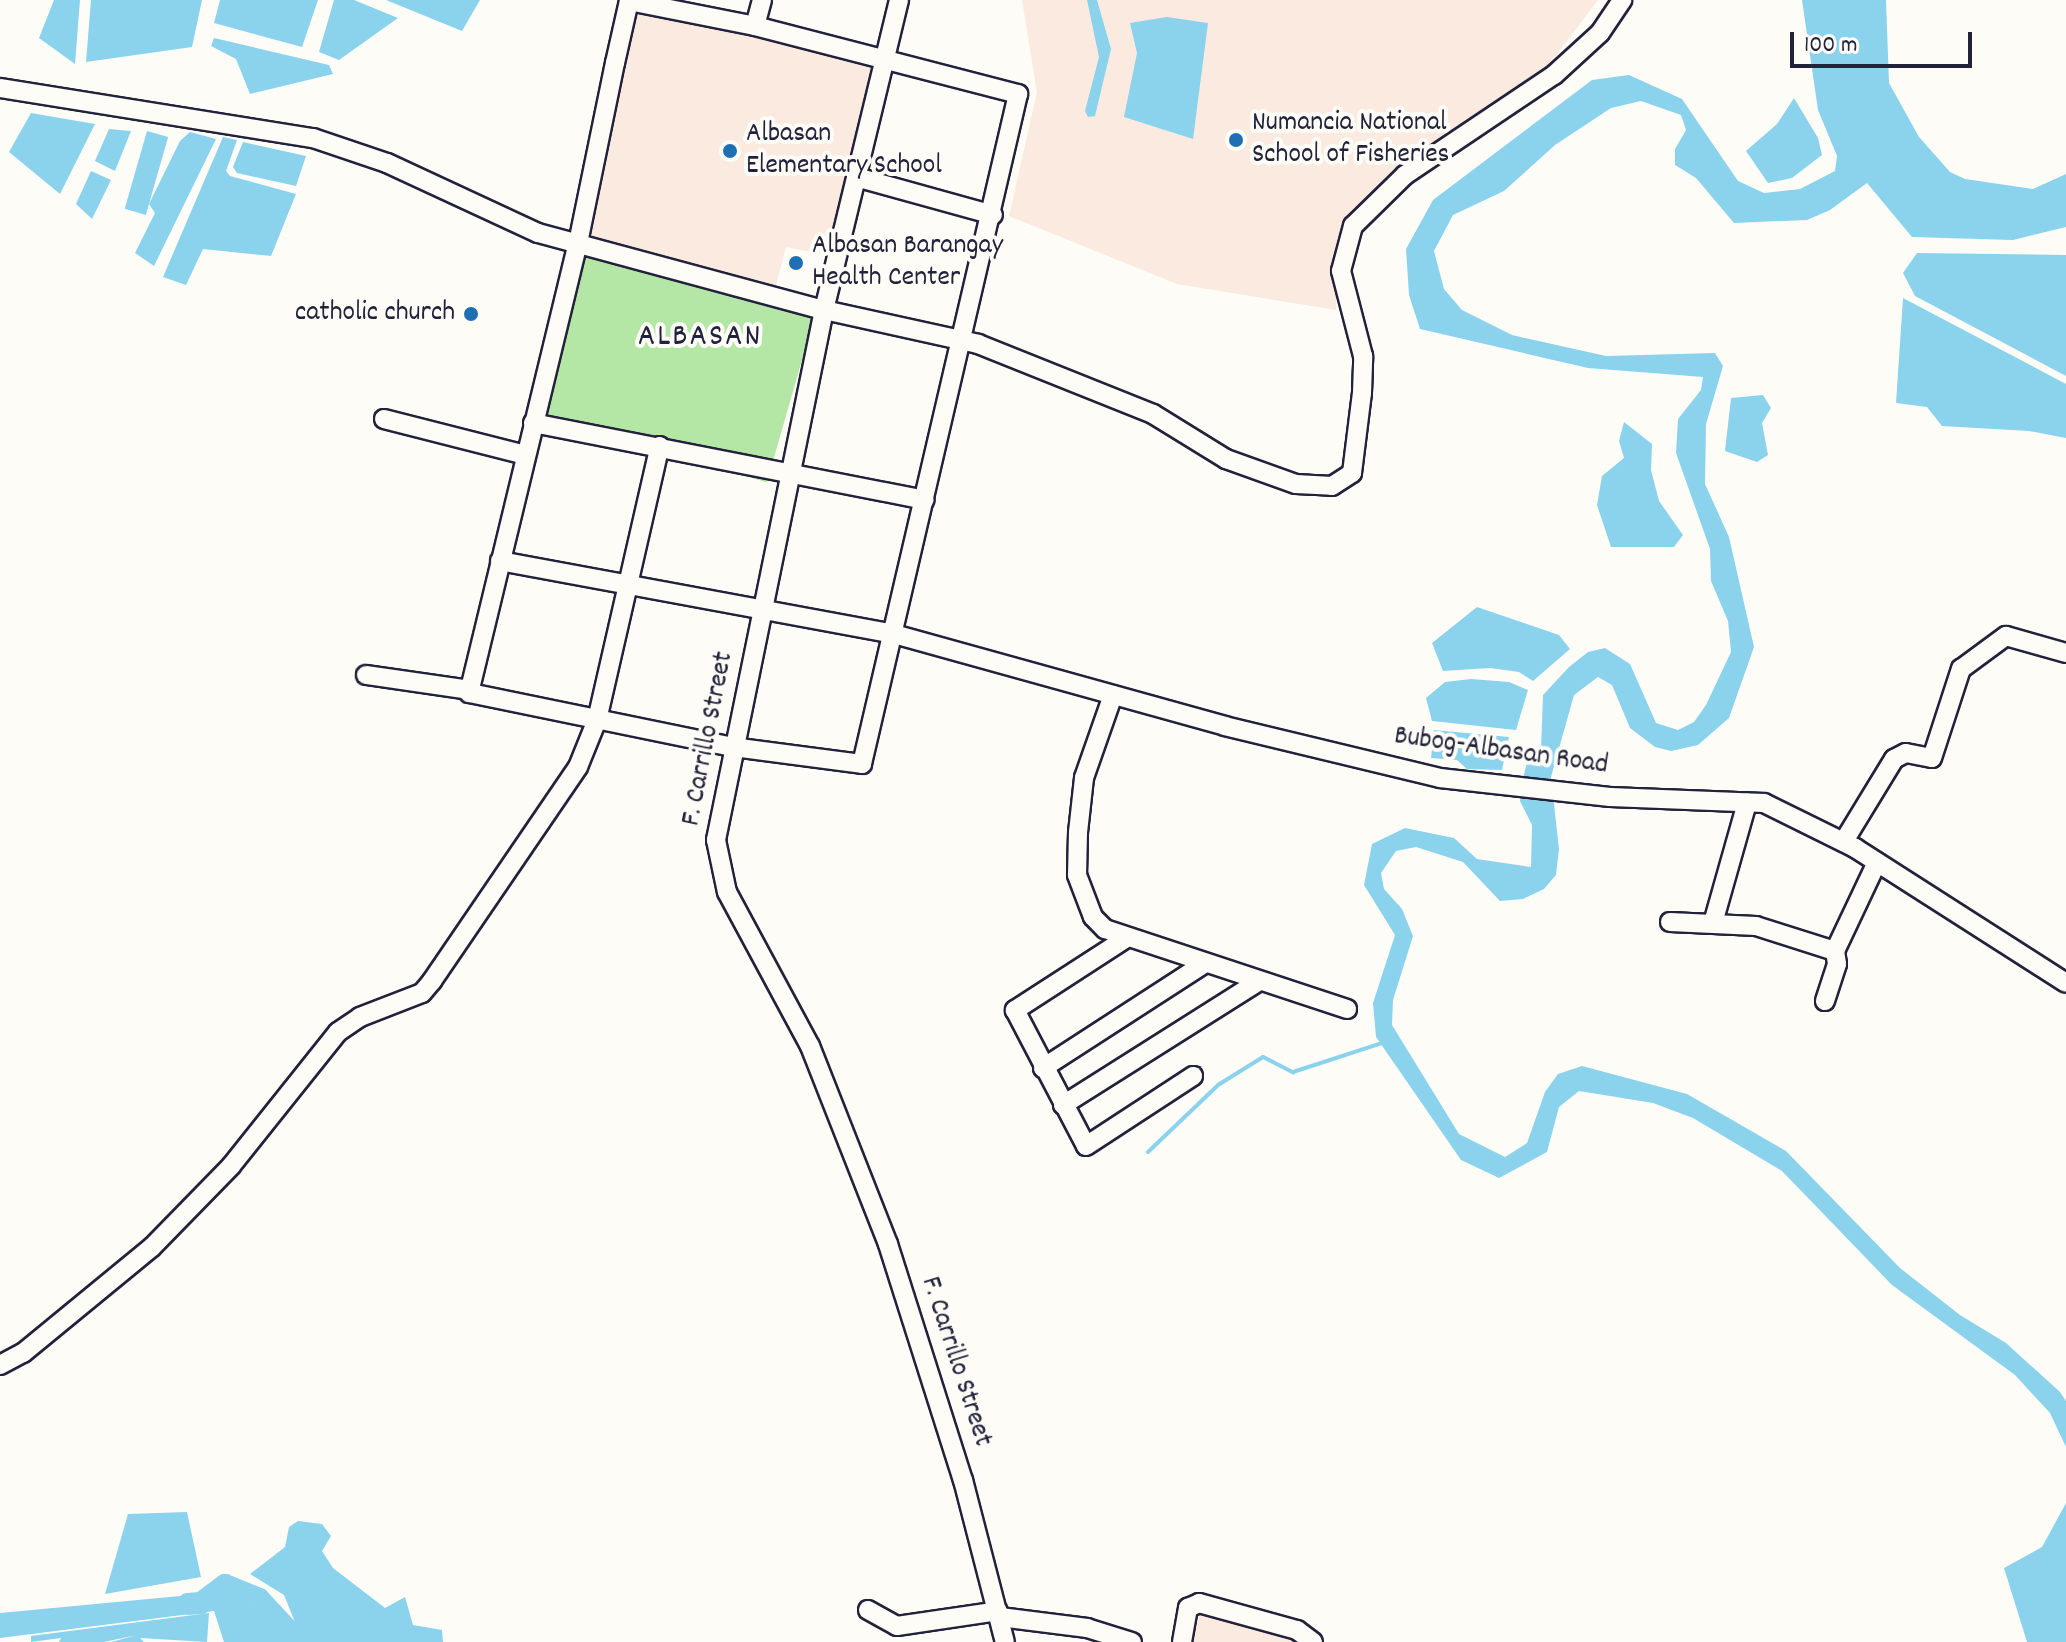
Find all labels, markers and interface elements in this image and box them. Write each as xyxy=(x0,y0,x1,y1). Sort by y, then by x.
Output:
scale bar xyxy=(1794,16,1976,66)
text: 100 m xyxy=(1804,29,1857,63)
place label: Numancia National School of Fisheries xyxy=(1252,107,1449,173)
place label: Albasan Elementary School xyxy=(746,118,942,184)
marker: Numancia National School of Fisheries xyxy=(1227,131,1245,149)
marker: Albasan Elementary School xyxy=(721,142,739,160)
place label: Albasan Barangay Health Center xyxy=(812,230,1003,296)
marker: Albasan Barangay Health Center xyxy=(787,254,805,272)
place label: catholic church xyxy=(295,297,455,331)
marker: catholic church xyxy=(462,305,480,323)
district label: ALBASAN xyxy=(638,319,762,357)
street label: F. Carrillo Street xyxy=(676,649,742,829)
street label: Bubog-Albasan Road xyxy=(1392,720,1610,784)
street label: F. Carrillo Street xyxy=(912,1273,998,1451)

